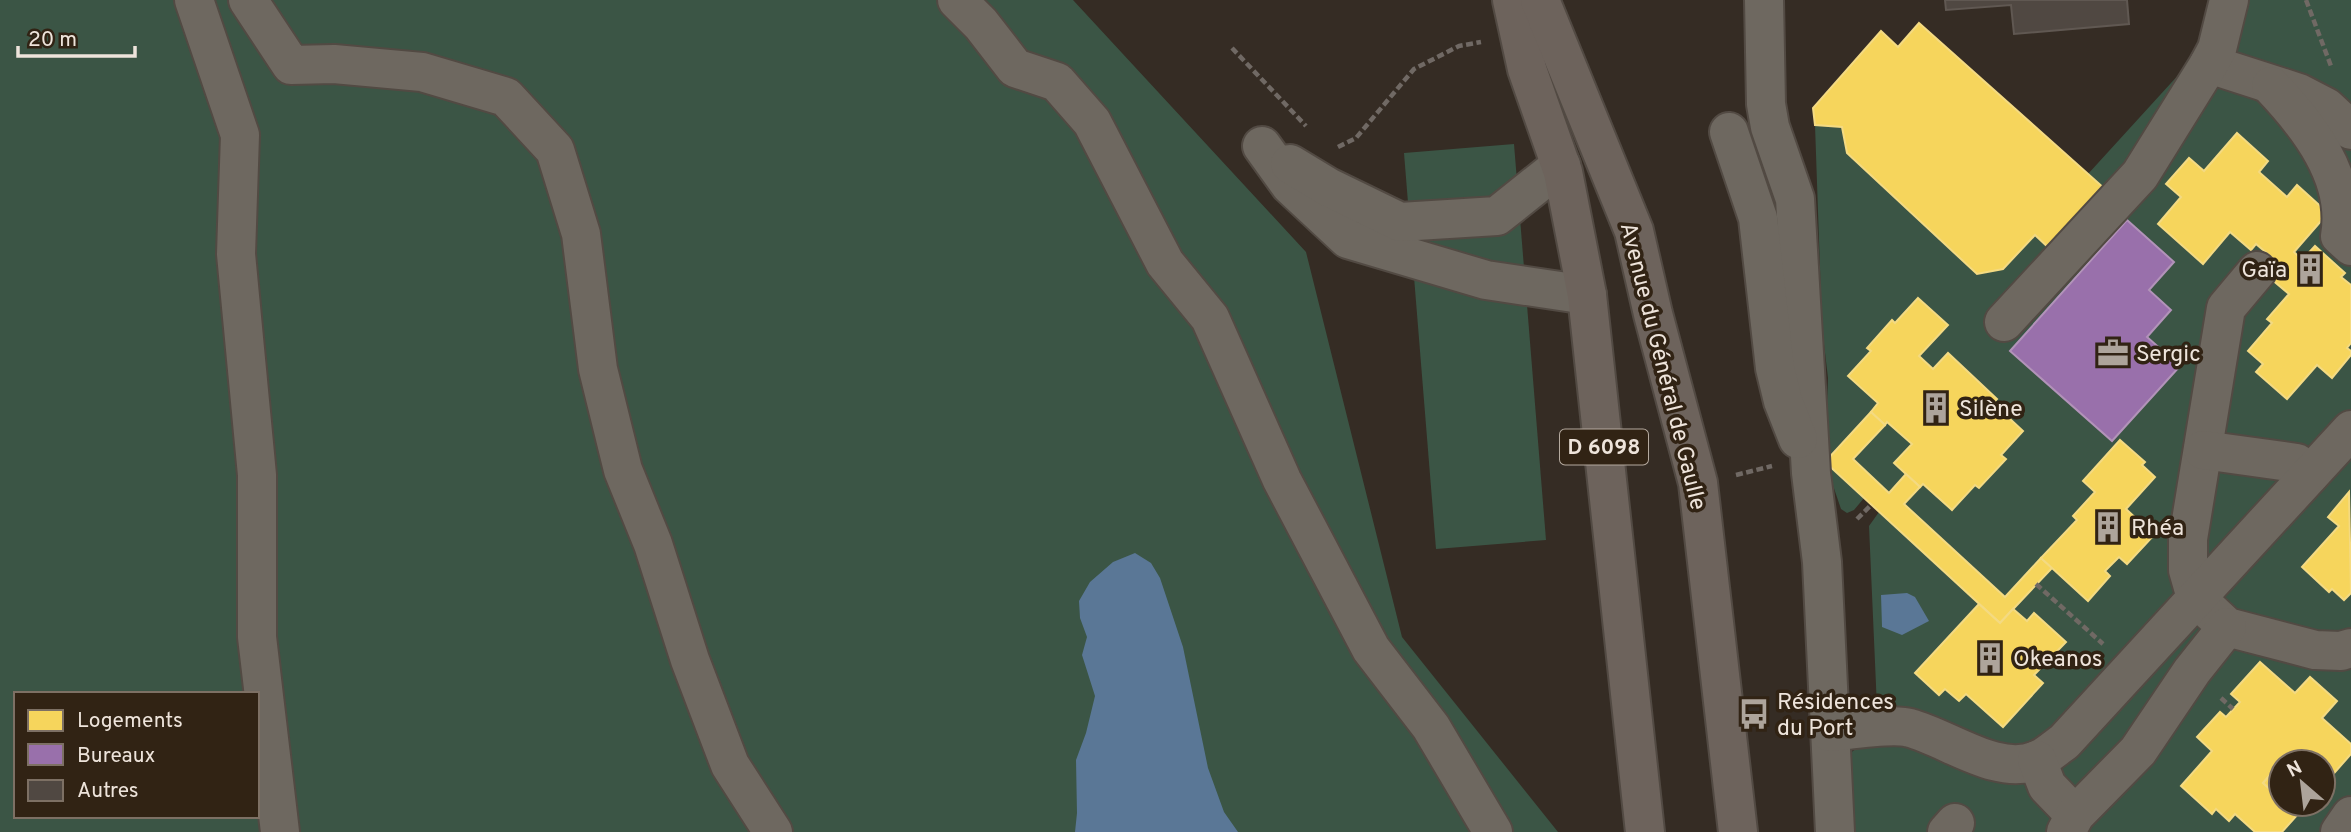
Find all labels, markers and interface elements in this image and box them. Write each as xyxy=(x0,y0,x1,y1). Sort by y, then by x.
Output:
scale bar xyxy=(18,14,135,58)
text: 20 m xyxy=(28,27,77,54)
street label: Avenue du Général de Gaulle xyxy=(1612,220,1711,513)
building icon: Gaïa xyxy=(2293,252,2327,286)
place label: Gaïa xyxy=(2241,257,2287,286)
office icon: Sergic xyxy=(2096,336,2130,370)
place label: Sergic xyxy=(2136,341,2201,370)
building icon: Silène xyxy=(1919,391,1953,425)
place label: Silène xyxy=(1959,396,2023,425)
road number: D 6098 xyxy=(1560,430,1648,464)
building icon: Rhéa xyxy=(2091,510,2125,544)
place label: Rhéa xyxy=(2131,515,2184,544)
building icon: Okeanos xyxy=(1973,641,2007,675)
place label: Okeanos xyxy=(2013,646,2103,675)
place label: Résidences du Port xyxy=(1777,689,1894,744)
legend xyxy=(14,692,259,818)
bus stop icon: Résidences du Port xyxy=(1737,697,1771,731)
text: Logements xyxy=(77,708,183,735)
text: Bureaux xyxy=(77,743,156,770)
north arrow xyxy=(2267,748,2337,818)
text: N xyxy=(2283,756,2307,784)
text: Autres xyxy=(77,778,139,805)

